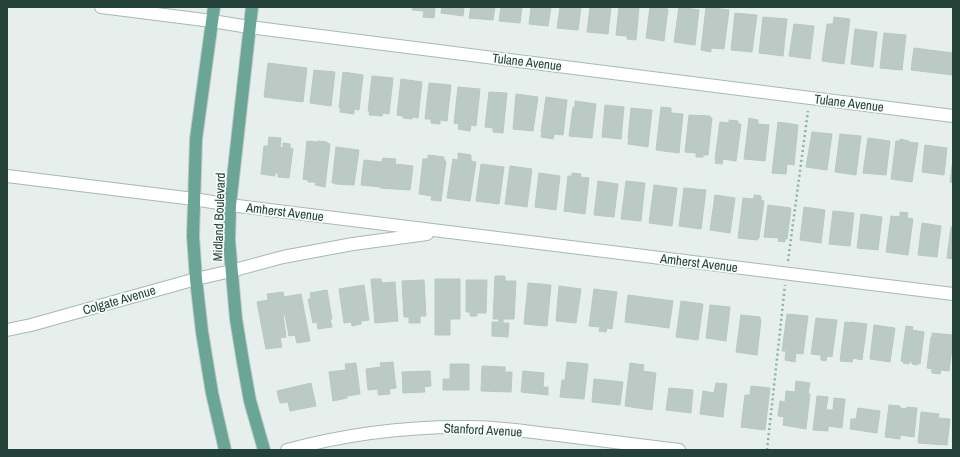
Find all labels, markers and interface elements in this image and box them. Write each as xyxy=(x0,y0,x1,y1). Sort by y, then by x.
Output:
street label: Tulane Avenue xyxy=(491,49,563,75)
street label: Tulane Avenue xyxy=(813,90,885,116)
street label: Midland Boulevard xyxy=(209,172,229,262)
street label: Amherst Avenue xyxy=(244,199,325,225)
street label: Amherst Avenue xyxy=(658,250,739,276)
street label: Colgate Avenue xyxy=(81,281,157,319)
street label: Stanford Avenue xyxy=(443,419,523,441)

